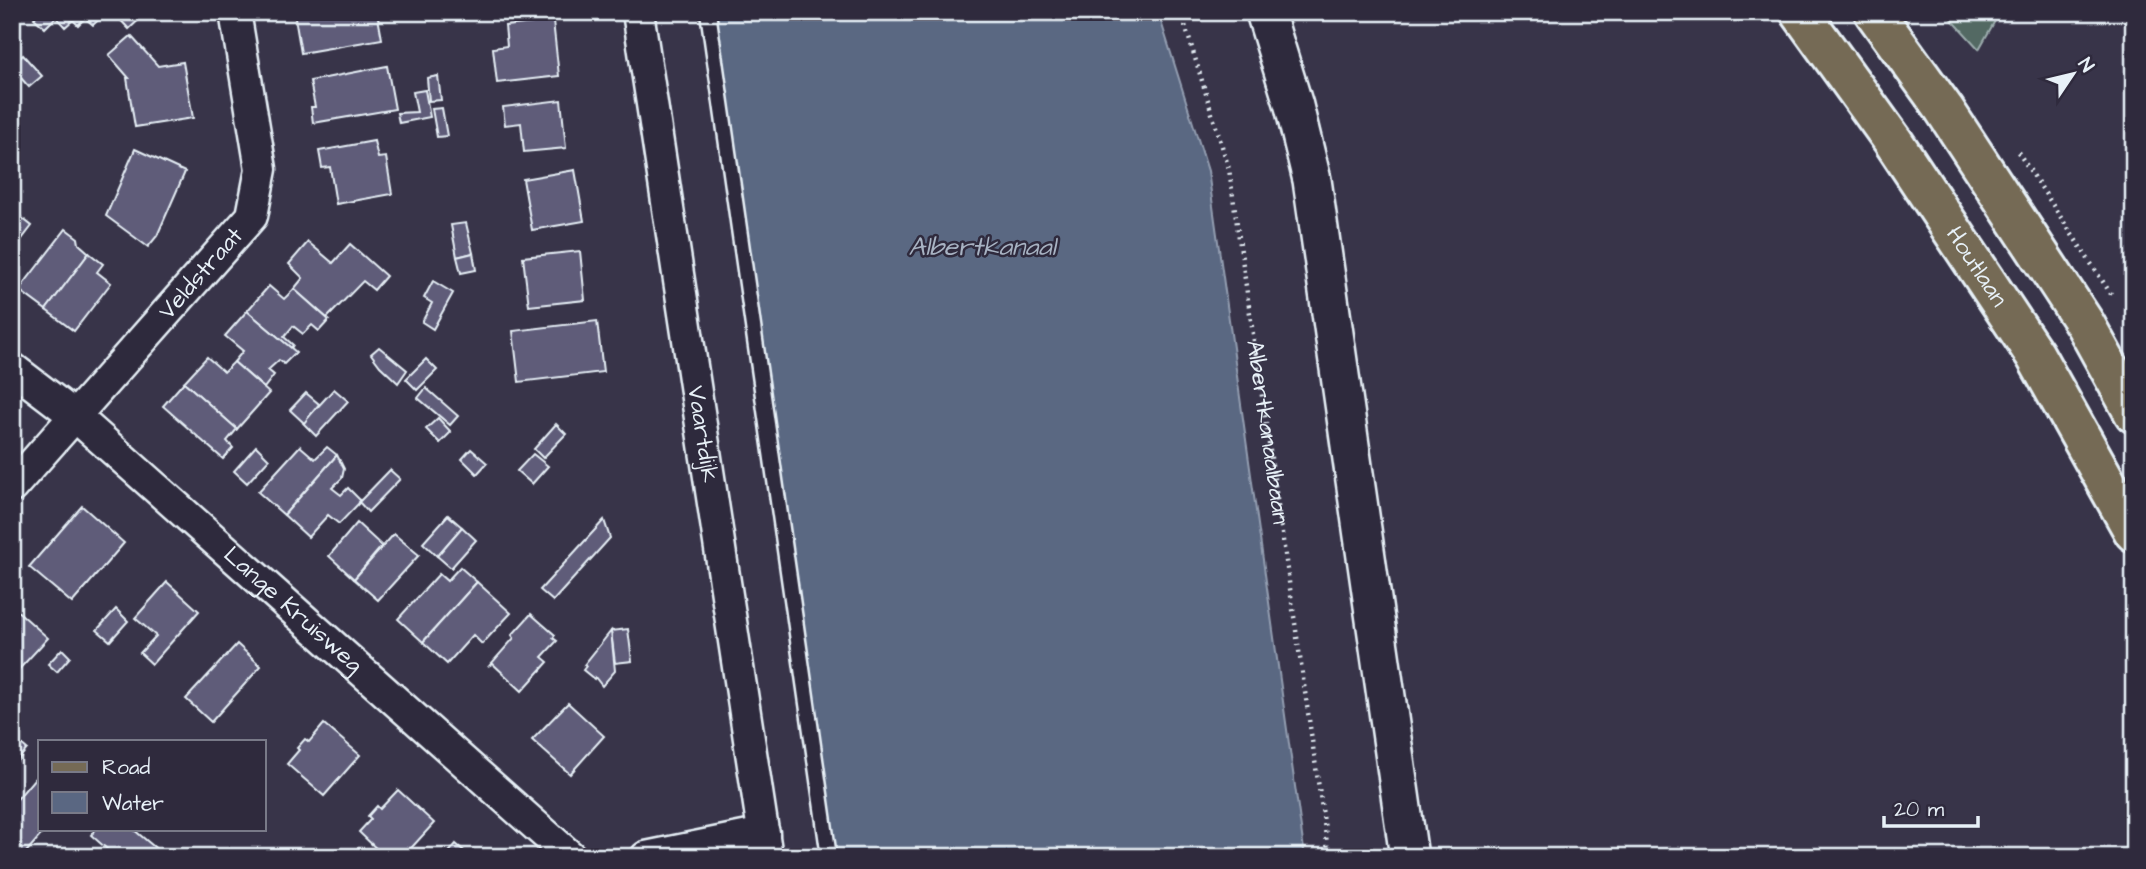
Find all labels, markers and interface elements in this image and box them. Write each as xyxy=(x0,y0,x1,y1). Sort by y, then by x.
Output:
north arrow xyxy=(2038,38,2108,108)
text: N xyxy=(2071,52,2100,78)
street label: Veldstraat xyxy=(151,220,251,327)
street label: Houtlaan xyxy=(1937,220,2016,314)
water label: Albertkanaal xyxy=(908,229,1058,265)
street label: Albertkanaalbaan xyxy=(1237,338,1297,526)
street label: Vaartdijk xyxy=(678,383,727,485)
street label: Lange Kruisweg xyxy=(216,539,370,682)
legend xyxy=(38,740,266,830)
text: Road xyxy=(102,753,150,782)
scale bar xyxy=(1884,785,1978,829)
text: Water xyxy=(102,789,164,818)
text: 20 m xyxy=(1894,795,1945,824)

